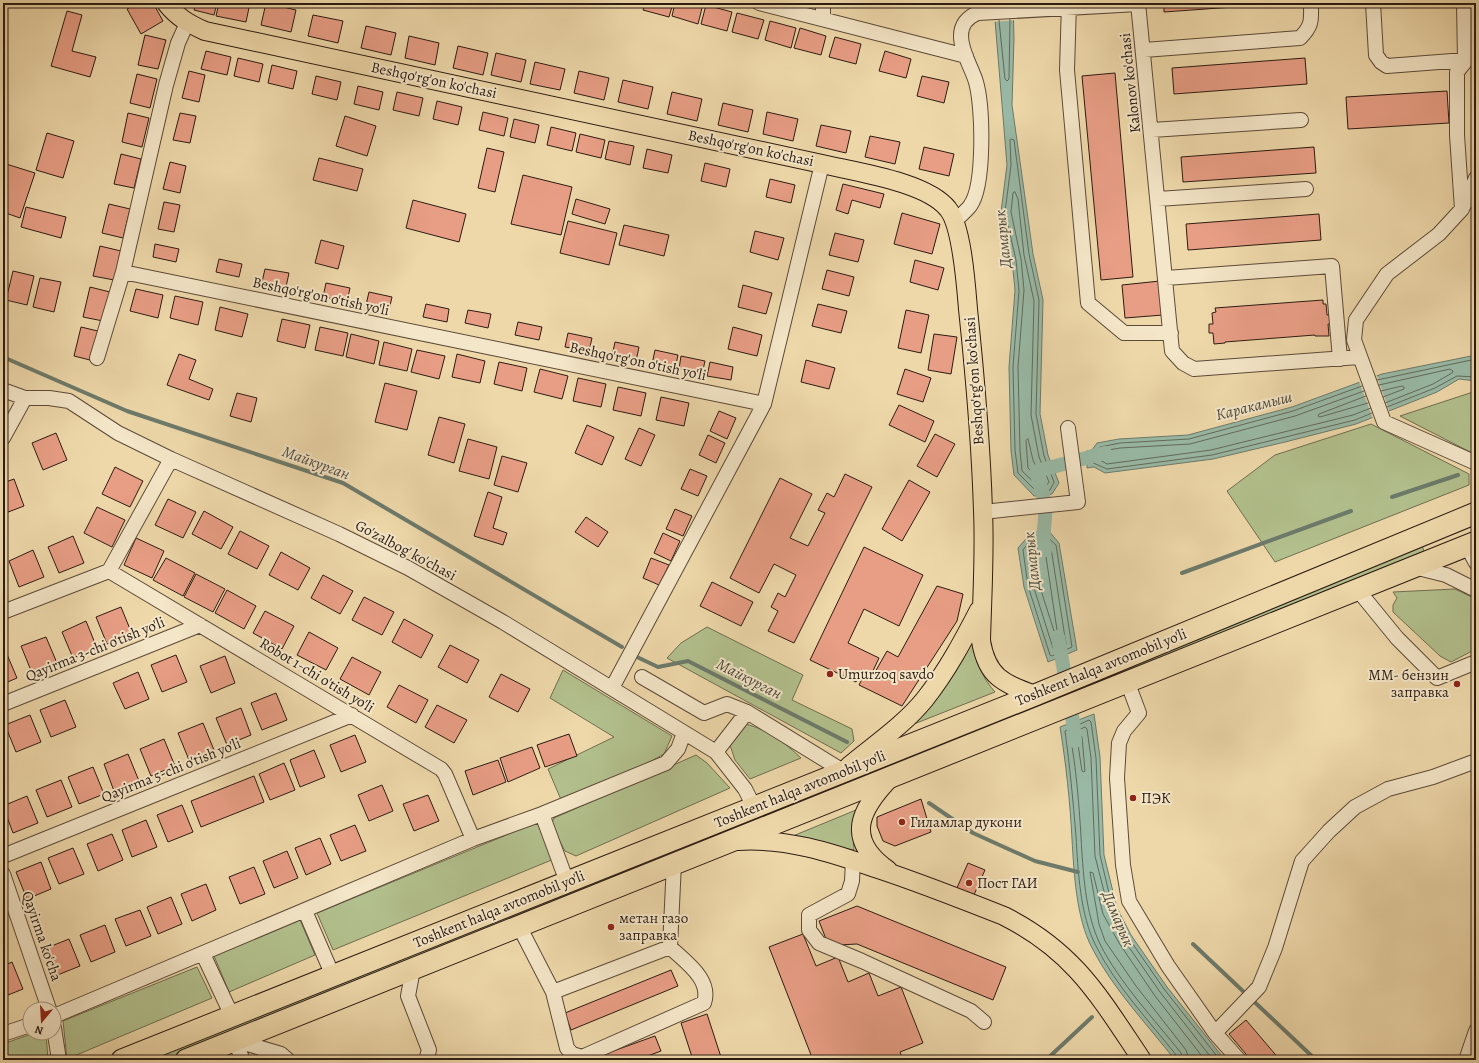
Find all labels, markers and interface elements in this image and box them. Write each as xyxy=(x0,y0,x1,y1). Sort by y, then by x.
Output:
street label: Kalonov ko'chasi xyxy=(1115,32,1145,134)
street label: Beshqo'rg'on ko'chasi xyxy=(369,57,499,103)
street label: Beshqo'rg'on ko'chasi xyxy=(686,125,816,171)
water label: Дамарык xyxy=(989,209,1017,270)
street label: Beshqo'rg'on o'tish yo'li xyxy=(251,272,391,320)
street label: Beshqo'rg'on ko'chasi xyxy=(960,316,988,446)
street label: Beshqo'rg'on o'tish yo'li xyxy=(568,337,708,385)
water label: Каракамыш xyxy=(1213,386,1295,426)
water label: Майкурган xyxy=(279,441,353,485)
street label: Go'zalbog' ko'chasi xyxy=(352,515,460,585)
water label: Дамарык xyxy=(1018,531,1046,592)
street label: Qayirma 3-chi o'tish yo'li xyxy=(22,612,168,686)
street label: Toshkent halqa avtomobil yo'li xyxy=(1012,623,1190,711)
street label: Robot 1-chi o'tish yo'li xyxy=(256,633,378,717)
water label: Майкурган xyxy=(713,653,785,705)
place label: Umurzoq savdo xyxy=(838,664,934,684)
place label: ММ- бензин заправка xyxy=(1368,665,1449,702)
marker: Umurzoq savdo xyxy=(825,669,835,679)
marker: ММ- бензин заправка xyxy=(1452,679,1462,689)
street label: Qayirma 5-chi o'tish yo'li xyxy=(98,733,244,807)
street label: Toshkent halqa avtomobil yo'li xyxy=(711,745,889,833)
place label: ПЭК xyxy=(1141,788,1171,808)
marker: ПЭК xyxy=(1128,793,1138,803)
place label: Гиламлар дукони xyxy=(910,812,1022,832)
marker: Гиламлар дукони xyxy=(897,817,907,827)
street label: Toshkent halqa avtomobil yo'li xyxy=(410,865,588,953)
place label: Пост ГАИ xyxy=(977,873,1038,893)
marker: Пост ГАИ xyxy=(964,878,974,888)
water label: Дамарык xyxy=(1096,887,1140,950)
street label: Qayirma ko'cha xyxy=(17,888,67,984)
place label: метан газо заправка xyxy=(619,908,688,945)
marker: метан газо заправка xyxy=(606,922,616,932)
north arrow xyxy=(22,1001,62,1041)
text: N xyxy=(33,1022,45,1038)

